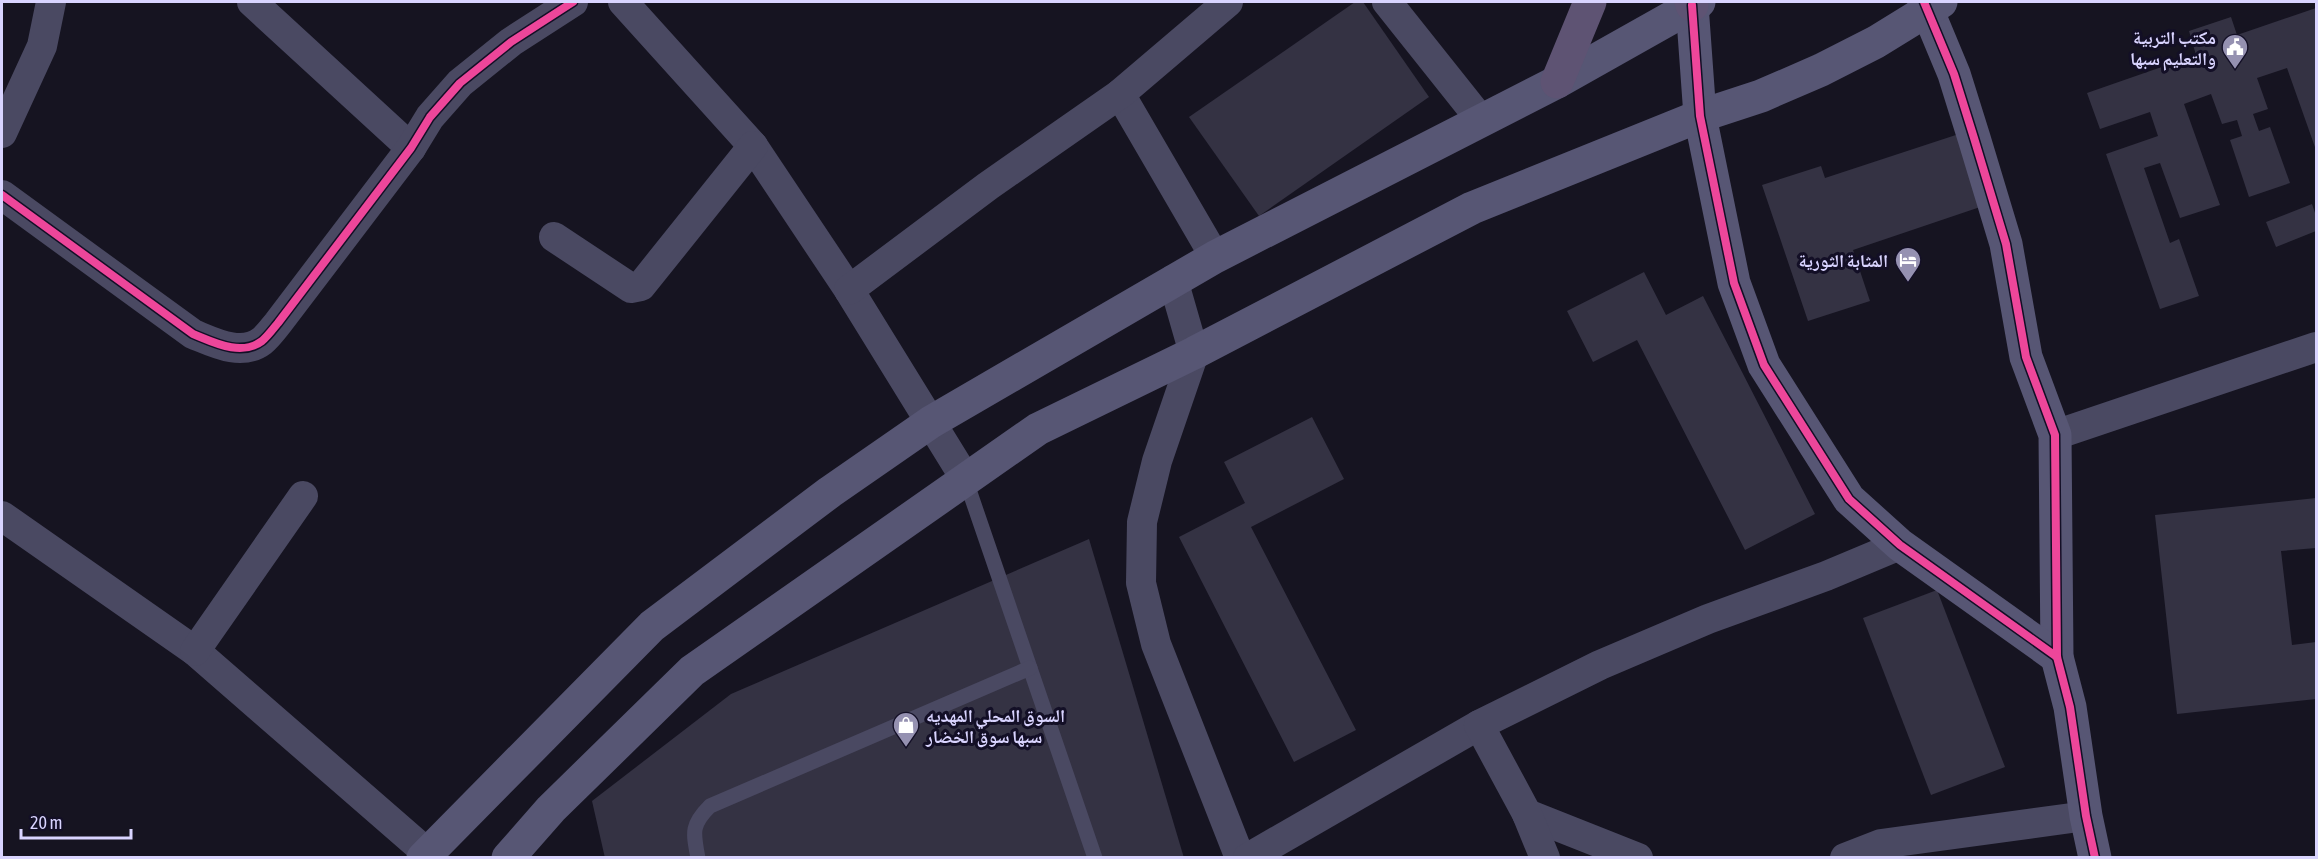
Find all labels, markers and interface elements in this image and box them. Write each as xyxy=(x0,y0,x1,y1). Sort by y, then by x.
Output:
place label: مكتب التربية والتعليم سبها xyxy=(2130,27,2216,71)
public building icon: مكتب التربية والتعليم سبها xyxy=(2220,32,2250,70)
hotel icon: المثابة الثورية xyxy=(1893,245,1923,283)
place label: المثابة الثورية xyxy=(1798,250,1888,271)
place label: السوق المحلي المهديه سبها سوق الخضار xyxy=(925,705,1065,748)
shop icon: السوق المحلي المهديه سبها سوق الخضار xyxy=(891,710,921,748)
scale bar xyxy=(21,802,130,840)
text: 20 m xyxy=(30,812,62,833)

